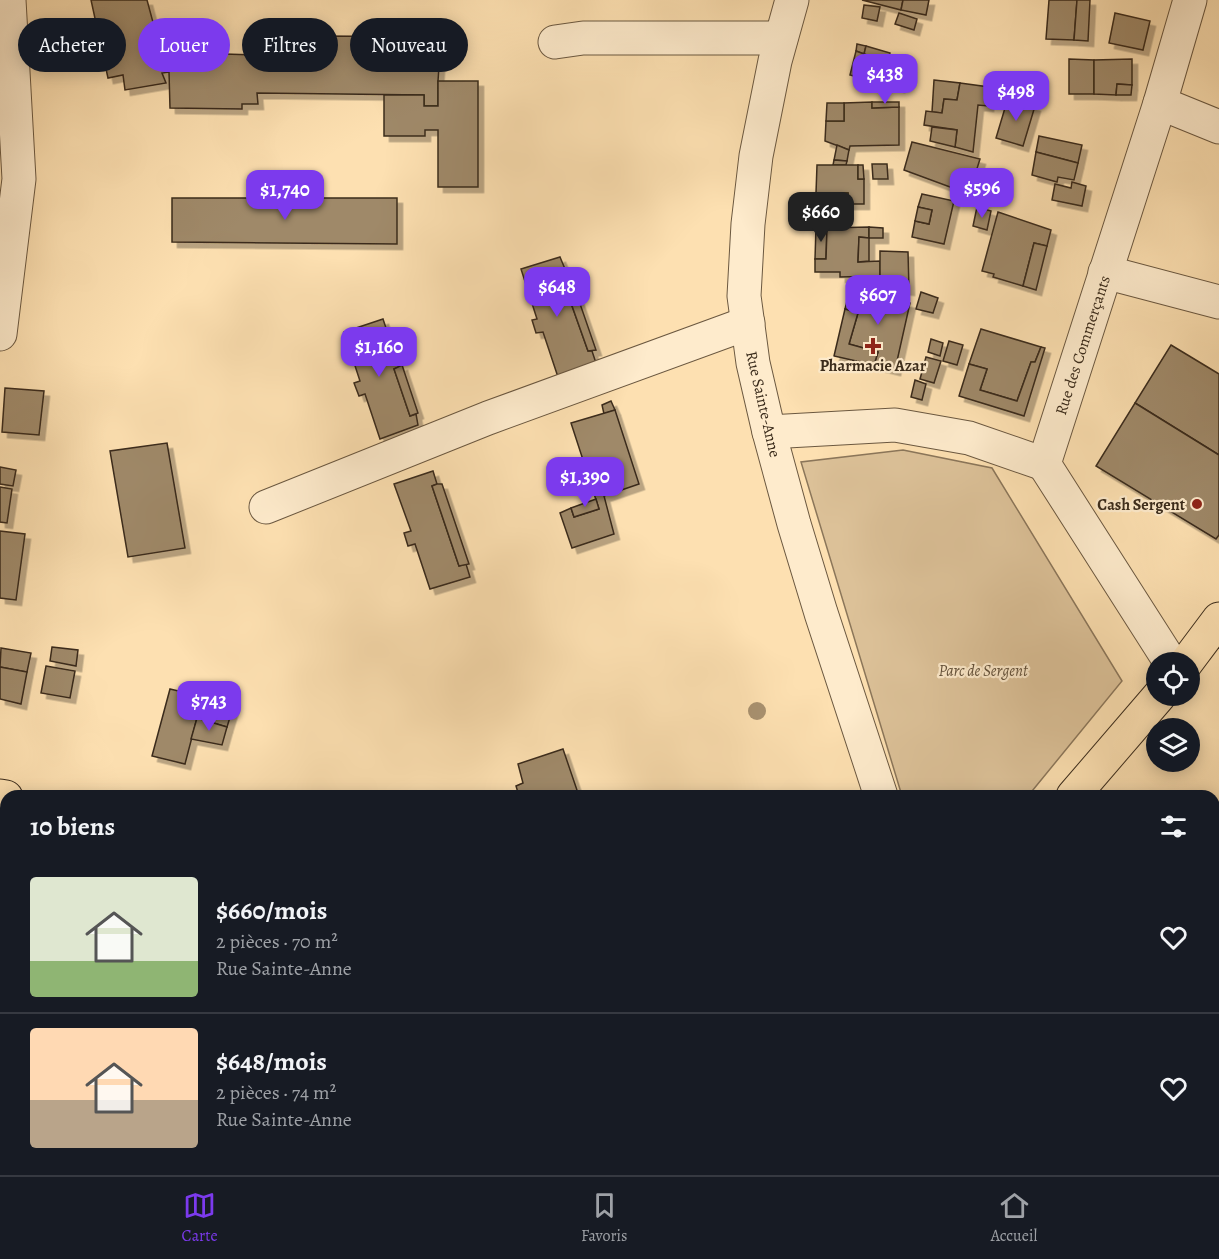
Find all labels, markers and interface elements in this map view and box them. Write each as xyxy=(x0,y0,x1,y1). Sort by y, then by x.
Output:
chip: Acheter xyxy=(18,18,126,72)
chip: Louer xyxy=(138,18,230,72)
chip: Filtres xyxy=(242,18,338,72)
chip: Nouveau xyxy=(350,18,468,72)
pin: $438 xyxy=(849,54,921,105)
text: $438 xyxy=(867,60,903,87)
pin: $498 xyxy=(980,71,1052,122)
text: $498 xyxy=(997,77,1035,104)
pin: $596 xyxy=(946,168,1018,219)
pin: $1,740 xyxy=(236,170,334,221)
text: $596 xyxy=(964,174,1000,201)
text: $1,740 xyxy=(260,176,310,203)
pin: $660 xyxy=(785,192,857,243)
text: $660 xyxy=(802,198,840,225)
pin: $648 xyxy=(521,267,593,318)
text: $648 xyxy=(538,273,576,300)
street label: Rue des Commerçants xyxy=(1050,273,1116,418)
pin: $607 xyxy=(842,275,914,326)
text: $607 xyxy=(859,281,897,308)
pin: $1,160 xyxy=(330,327,428,378)
text: $1,160 xyxy=(355,333,403,360)
marker: Pharmacie Azar xyxy=(866,339,880,353)
street label: Rue Sainte-Anne xyxy=(740,349,786,460)
place label: Pharmacie Azar xyxy=(820,355,927,377)
pin: $1,390 xyxy=(536,457,634,508)
text: $1,390 xyxy=(560,463,610,490)
place label: Cash Sergent xyxy=(1097,494,1186,516)
marker: Cash Sergent xyxy=(1190,497,1204,511)
map controls xyxy=(1146,652,1200,772)
button: locate xyxy=(1146,652,1200,706)
park label: Parc de Sergent xyxy=(939,660,1029,682)
pin: $743 xyxy=(173,681,245,732)
text: $743 xyxy=(191,687,227,714)
button: layers xyxy=(1146,718,1200,772)
text: 10 biens xyxy=(30,809,115,844)
icon: filters xyxy=(1157,810,1190,843)
text: $660/mois xyxy=(216,893,327,928)
icon: home xyxy=(78,901,150,973)
icon: heart xyxy=(1157,921,1190,954)
text: 2 pièces · 70 m² xyxy=(216,928,338,955)
text: Rue Sainte-Anne xyxy=(216,955,352,982)
text: $648/mois xyxy=(216,1044,327,1079)
icon: home xyxy=(78,1052,150,1124)
icon: heart xyxy=(1157,1072,1190,1105)
text: 2 pièces · 74 m² xyxy=(216,1079,336,1106)
text: Rue Sainte-Anne xyxy=(216,1106,352,1133)
tab: Carte xyxy=(182,1189,218,1247)
tab: Favoris xyxy=(581,1189,627,1247)
tab: Accueil xyxy=(991,1189,1037,1247)

